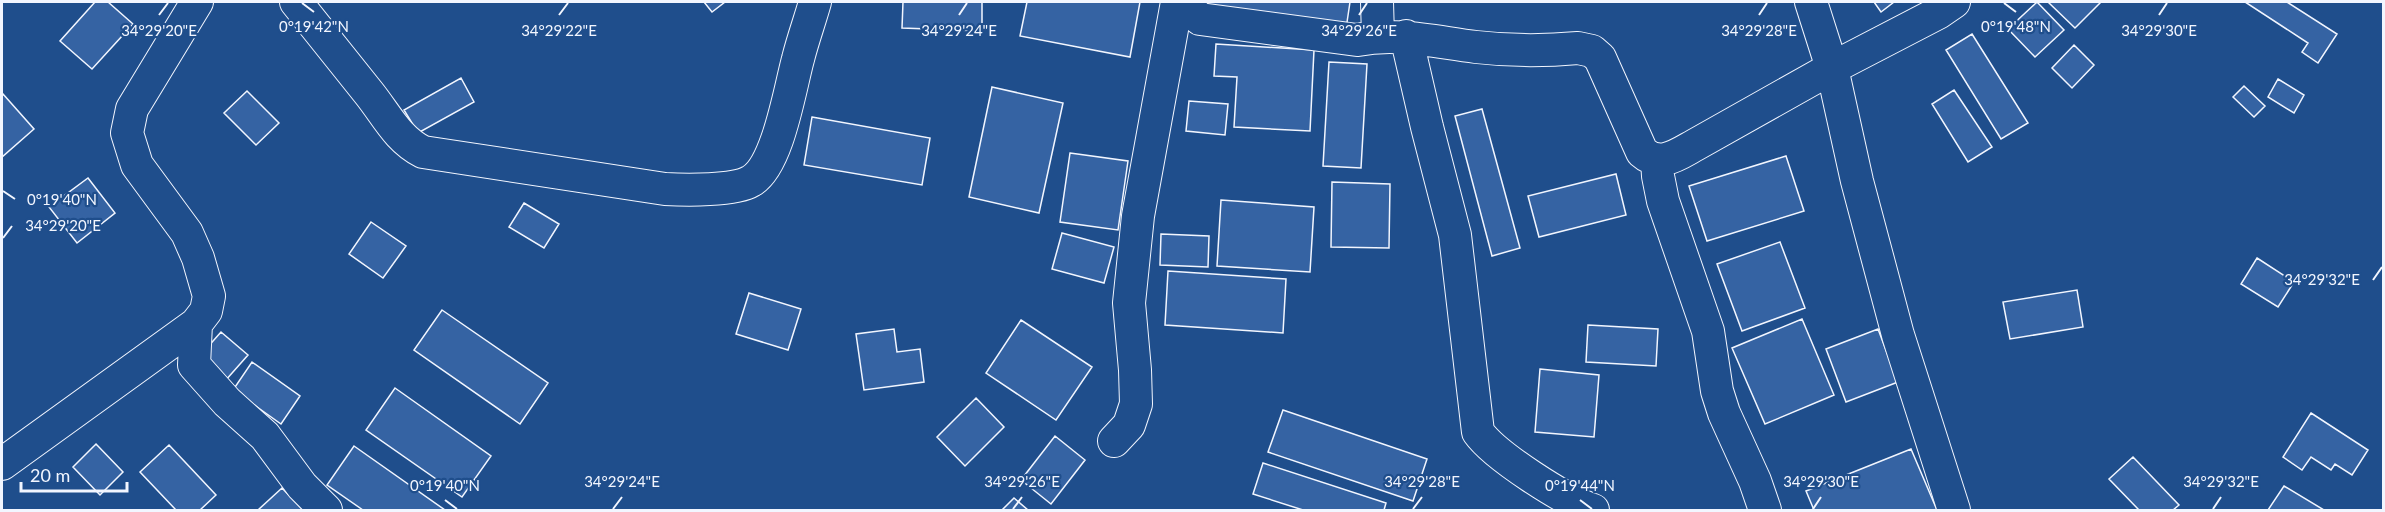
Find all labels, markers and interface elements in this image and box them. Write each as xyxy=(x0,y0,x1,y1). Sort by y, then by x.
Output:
text: 0°19'42"N xyxy=(279,17,349,35)
text: 0°19'48"N xyxy=(1981,17,2051,35)
text: 34°29'20"E xyxy=(121,21,197,39)
text: 34°29'22"E xyxy=(521,21,597,39)
text: 34°29'24"E xyxy=(921,21,997,39)
text: 34°29'26"E xyxy=(1321,21,1397,39)
text: 34°29'28"E xyxy=(1721,21,1797,39)
text: 34°29'30"E xyxy=(2121,21,2197,39)
text: 0°19'40"N xyxy=(27,190,97,208)
text: 34°29'20"E xyxy=(25,216,101,234)
text: 34°29'32"E xyxy=(2284,270,2360,288)
scale bar xyxy=(21,455,128,493)
text: 20 m xyxy=(30,464,70,486)
text: 34°29'24"E xyxy=(584,472,660,490)
text: 34°29'26"E xyxy=(984,472,1060,490)
text: 34°29'28"E xyxy=(1384,472,1460,490)
text: 34°29'30"E xyxy=(1783,472,1859,490)
text: 34°29'32"E xyxy=(2183,472,2259,490)
text: 0°19'40"N xyxy=(410,476,480,494)
text: 0°19'44"N xyxy=(1545,476,1615,494)

